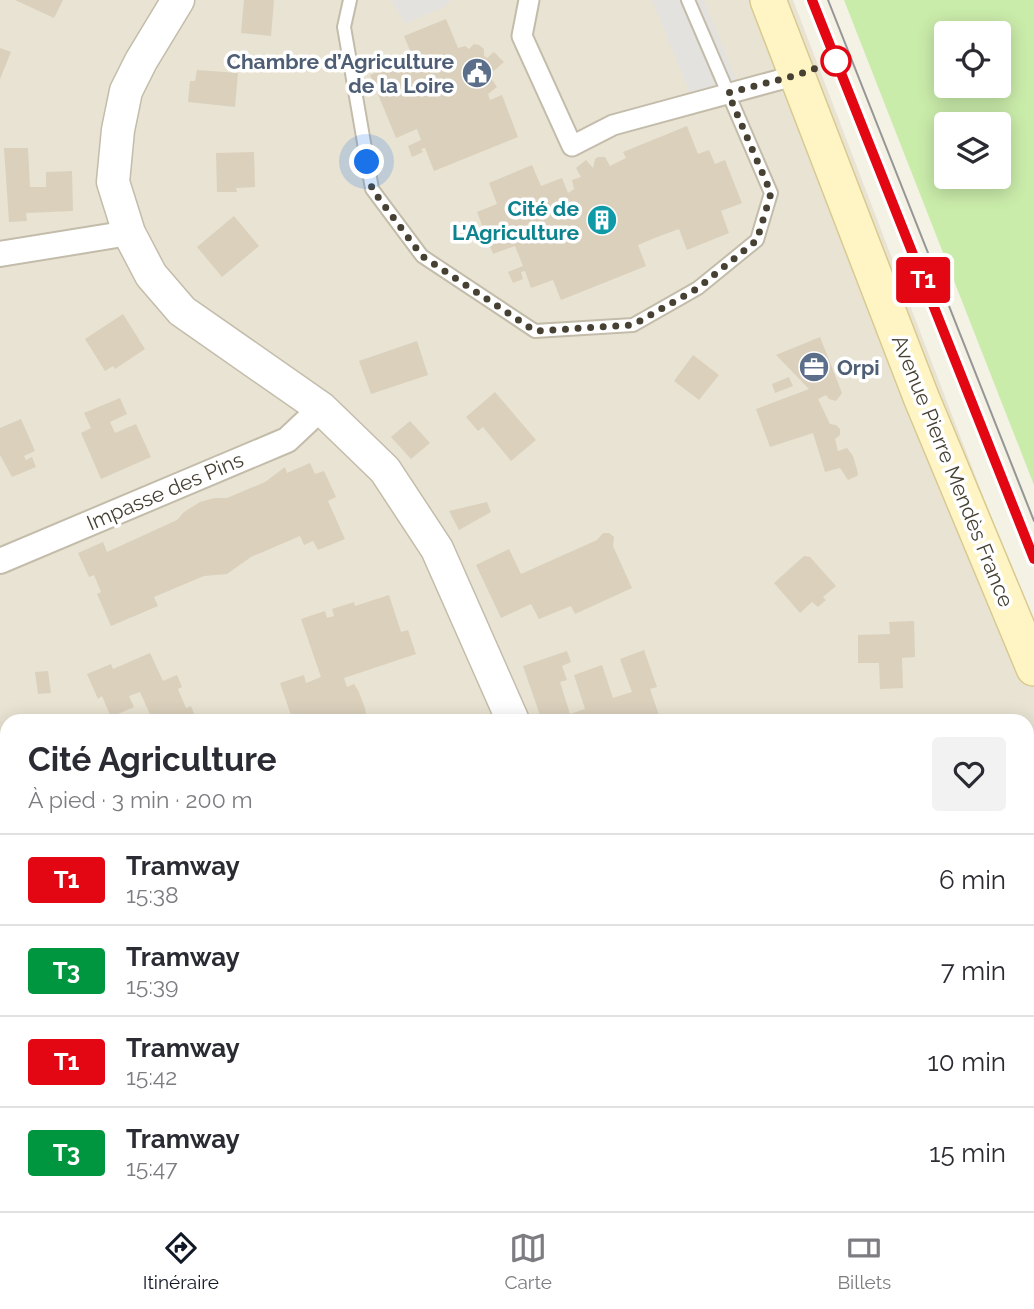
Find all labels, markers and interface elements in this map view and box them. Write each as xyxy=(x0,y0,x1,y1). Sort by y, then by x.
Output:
map controls xyxy=(934,21,1011,189)
button: locate xyxy=(934,21,1011,98)
unlabelled marker xyxy=(821,46,851,76)
place label: Chambre d’Agriculture de la Loire xyxy=(227,49,454,98)
public building icon: Chambre d’Agriculture de la Loire xyxy=(460,56,494,90)
button: layers xyxy=(934,112,1011,189)
your location xyxy=(349,144,384,179)
place label: Cité de L'Agriculture xyxy=(452,196,579,245)
building icon: Cité de L'Agriculture xyxy=(585,203,619,237)
line badge: T1 xyxy=(892,257,954,303)
text: T1 xyxy=(910,265,936,294)
street label: Avenue Pierre Mendès France xyxy=(887,331,1019,611)
office icon: Orpi xyxy=(797,350,831,384)
place label: Orpi xyxy=(837,355,880,380)
street label: Impasse des Pins xyxy=(83,447,247,535)
button: heart xyxy=(932,737,1006,811)
text: Cité Agriculture xyxy=(28,740,277,779)
text: À pied · 3 min · 200 m xyxy=(28,786,253,813)
text: Tramway xyxy=(126,851,240,881)
text: T1 xyxy=(54,865,79,894)
text: 6 min xyxy=(939,865,1006,895)
text: 15:38 xyxy=(126,881,179,908)
text: Tramway xyxy=(126,942,240,972)
text: T3 xyxy=(53,956,80,985)
text: 7 min xyxy=(941,956,1006,986)
text: 15:39 xyxy=(126,972,178,999)
text: Tramway xyxy=(126,1033,240,1063)
text: T1 xyxy=(54,1047,79,1076)
text: 10 min xyxy=(928,1047,1006,1077)
text: 15:42 xyxy=(126,1063,177,1090)
text: Tramway xyxy=(126,1124,240,1154)
text: T3 xyxy=(53,1138,80,1167)
text: 15 min xyxy=(929,1138,1006,1168)
text: 15:47 xyxy=(126,1154,177,1181)
tab: Itinéraire xyxy=(143,1229,219,1293)
tab: Carte xyxy=(504,1229,552,1293)
tab: Billets xyxy=(837,1229,891,1293)

